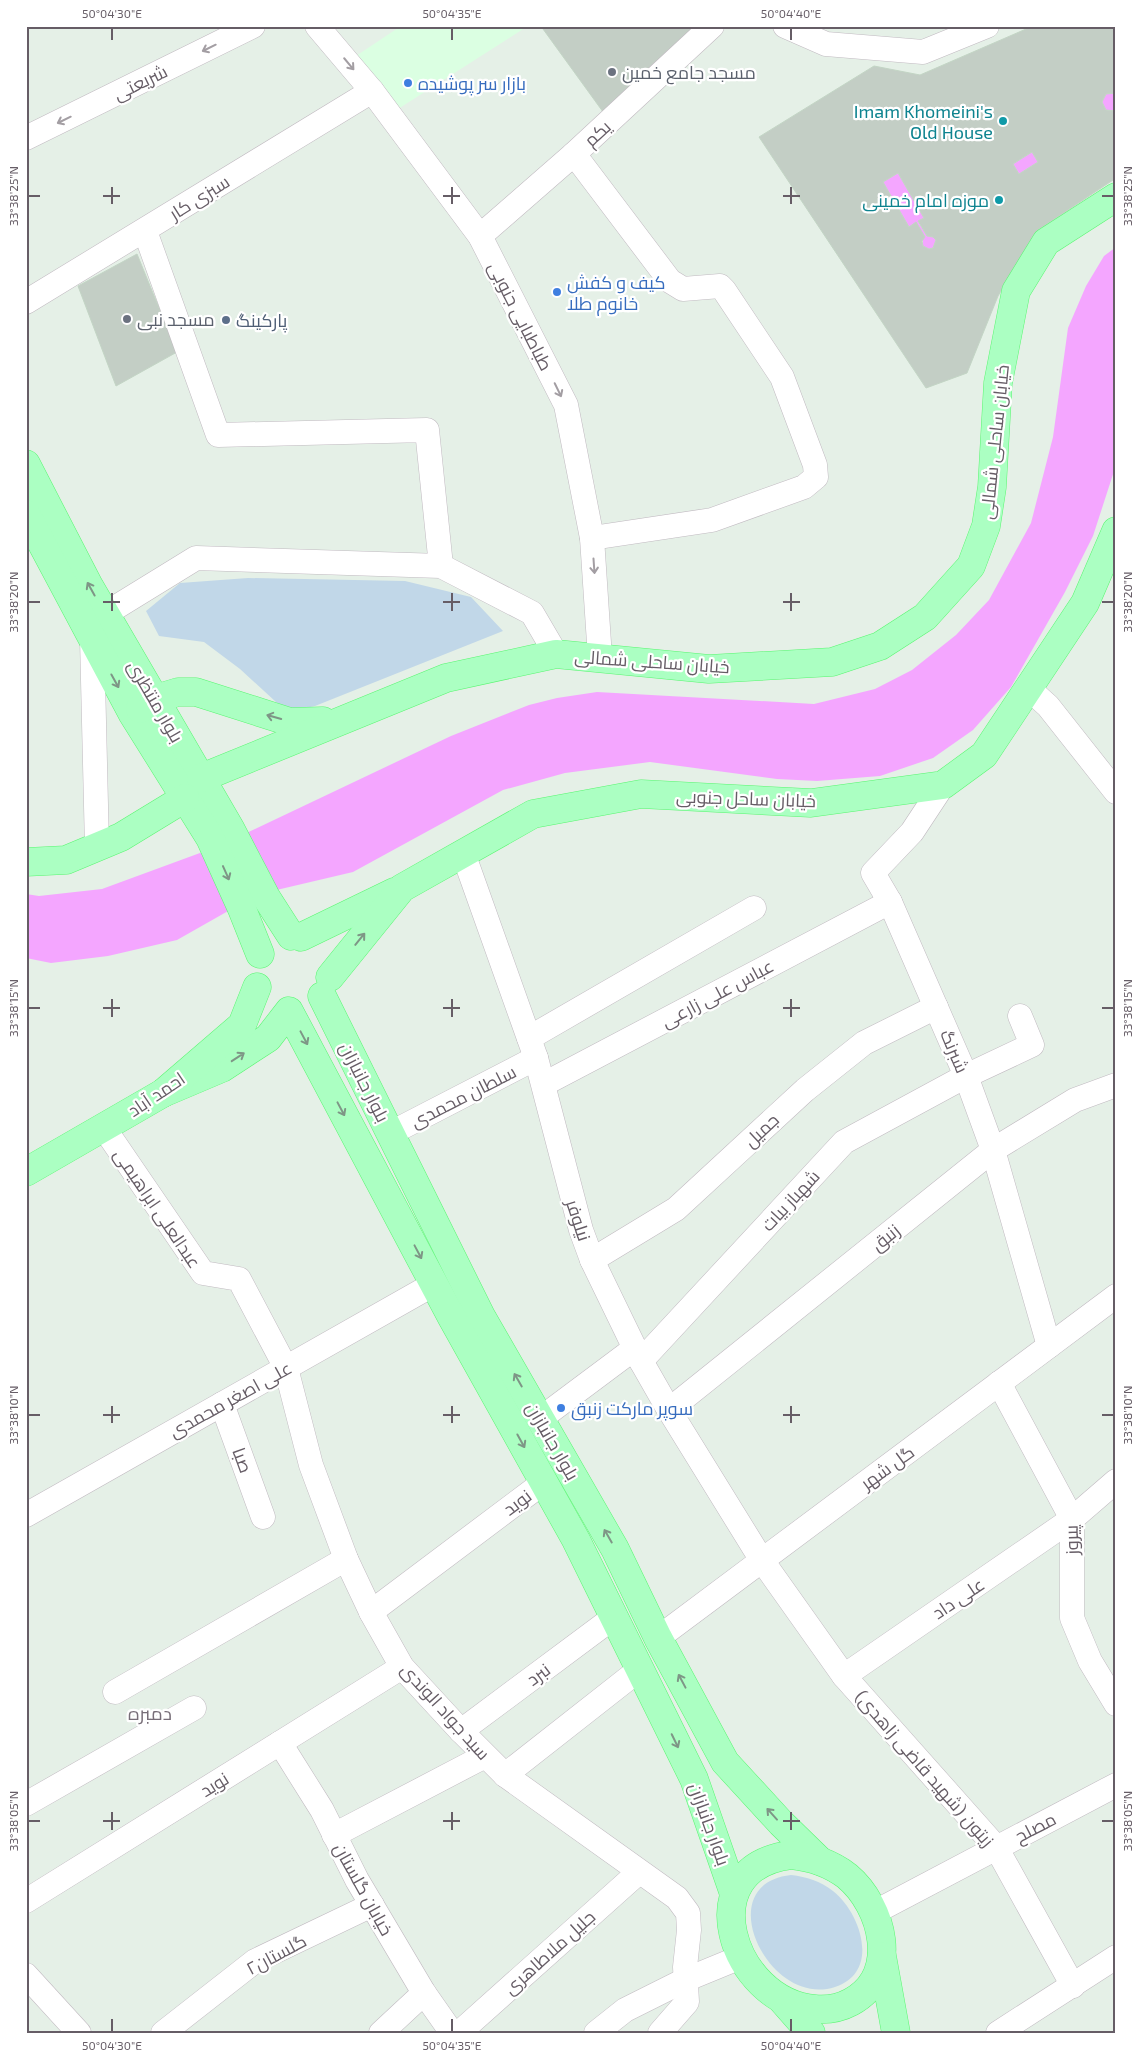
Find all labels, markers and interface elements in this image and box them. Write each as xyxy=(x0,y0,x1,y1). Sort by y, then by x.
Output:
text: 50°04'30"E xyxy=(82,6,142,20)
text: 50°04'35"E xyxy=(422,6,482,20)
text: 50°04'40"E xyxy=(761,6,821,20)
one-way arrow xyxy=(202,44,217,53)
one-way arrow xyxy=(343,57,354,70)
street label: شریعتی xyxy=(109,60,171,105)
place label: مسجد جامع خمین xyxy=(622,61,756,85)
marker: مسجد جامع خمین xyxy=(606,66,618,78)
place label: بازار سر پوشیده xyxy=(418,72,526,96)
marker: بازار سر پوشیده xyxy=(402,77,414,89)
place label: Imam Khomeini's Old House xyxy=(854,100,993,143)
one-way arrow xyxy=(56,115,71,125)
street label: یکم xyxy=(579,115,616,152)
marker: Imam Khomeini's Old House xyxy=(997,115,1009,127)
text: 33°38'25"N xyxy=(6,166,20,226)
text: 33°38'25"N xyxy=(1120,166,1134,226)
street label: سبزی کار xyxy=(164,170,234,225)
place label: موزه امام خمینی xyxy=(862,189,989,213)
marker: موزه امام خمینی xyxy=(993,194,1005,206)
street label: طباطبایی جنوبی xyxy=(483,258,558,375)
place label: کیف و کفش خانوم طلا xyxy=(567,271,666,316)
marker: کیف و کفش خانوم طلا xyxy=(551,286,563,298)
place label: مسجد نبی xyxy=(137,308,215,331)
place label: پارکینگ xyxy=(236,309,288,333)
marker: مسجد نبی xyxy=(121,313,133,325)
marker: پارکینگ xyxy=(220,314,232,326)
street label: خیابان ساحلی شمالی xyxy=(975,363,1014,521)
one-way arrow xyxy=(553,383,563,398)
one-way arrow xyxy=(589,558,598,574)
text: 33°38'20"N xyxy=(6,572,20,632)
text: 33°38'20"N xyxy=(1120,572,1134,632)
one-way arrow xyxy=(86,583,96,597)
street label: خیابان ساحلی شمالی xyxy=(574,645,730,678)
street label: بلوار منتظری xyxy=(123,656,188,747)
one-way arrow xyxy=(110,673,120,688)
one-way arrow xyxy=(267,712,283,722)
street label: خیابان ساحل جنوبی xyxy=(676,785,816,812)
one-way arrow xyxy=(222,865,232,880)
one-way arrow xyxy=(355,933,366,946)
street label: عباس علی زارعی xyxy=(657,954,777,1033)
text: 33°38'15"N xyxy=(6,979,20,1037)
text: 33°38'15"N xyxy=(1120,979,1134,1037)
street label: شبرنگ xyxy=(935,1026,974,1076)
one-way arrow xyxy=(300,1030,309,1045)
street label: بلوار جانبازان xyxy=(335,1038,394,1126)
one-way arrow xyxy=(231,1052,245,1062)
street label: سلطان محمدی xyxy=(407,1060,520,1133)
street label: احمد آباد xyxy=(123,1067,189,1121)
one-way arrow xyxy=(336,1101,346,1116)
street label: جمیل xyxy=(739,1108,784,1152)
street label: عبدالعلی ابراهیمی xyxy=(109,1144,206,1273)
street label: شهباز بیات xyxy=(756,1165,825,1236)
street label: نیلوفر xyxy=(561,1196,596,1244)
street label: زنبق xyxy=(866,1219,905,1257)
one-way arrow xyxy=(414,1244,423,1259)
street label: علی اصغر محمدی xyxy=(165,1356,296,1443)
one-way arrow xyxy=(513,1373,523,1388)
text: 33°38'10"N xyxy=(6,1386,20,1444)
text: 33°38'10"N xyxy=(1120,1386,1134,1444)
place label: سوپر مارکت زنبق xyxy=(571,1397,693,1421)
street label: بلوار جانبازان xyxy=(521,1398,584,1485)
marker: سوپر مارکت زنبق xyxy=(555,1402,567,1414)
one-way arrow xyxy=(516,1433,526,1447)
street label: گل شهر xyxy=(855,1440,919,1495)
street label: صبا xyxy=(228,1444,258,1476)
street label: نوید xyxy=(499,1484,536,1521)
street label: پیروز xyxy=(1059,1524,1085,1556)
one-way arrow xyxy=(603,1529,613,1544)
street label: علی داد xyxy=(928,1573,989,1624)
street label: سید جواد الوندی xyxy=(396,1658,495,1765)
street label: نبرد xyxy=(522,1658,555,1691)
one-way arrow xyxy=(676,1674,686,1689)
street label: زیتون (شهید قاضی زاهدی) xyxy=(850,1685,999,1852)
district label: دمبره xyxy=(128,1701,172,1725)
one-way arrow xyxy=(671,1733,680,1748)
street label: نوید xyxy=(196,1767,233,1802)
street label: بلوار جانبازان xyxy=(684,1780,735,1869)
text: 33°38'05"N xyxy=(6,1791,20,1851)
text: 33°38'05"N xyxy=(1120,1791,1134,1851)
street label: مصلح xyxy=(1011,1807,1060,1849)
one-way arrow xyxy=(767,1808,778,1821)
street label: خیابان گلستان xyxy=(329,1839,398,1940)
street label: جلیل ملاطاهری xyxy=(499,1905,600,2000)
street label: گلستان۲ xyxy=(242,1929,310,1980)
text: 50°04'30"E xyxy=(82,2038,142,2052)
text: 50°04'35"E xyxy=(422,2038,482,2052)
text: 50°04'40"E xyxy=(761,2038,821,2052)

